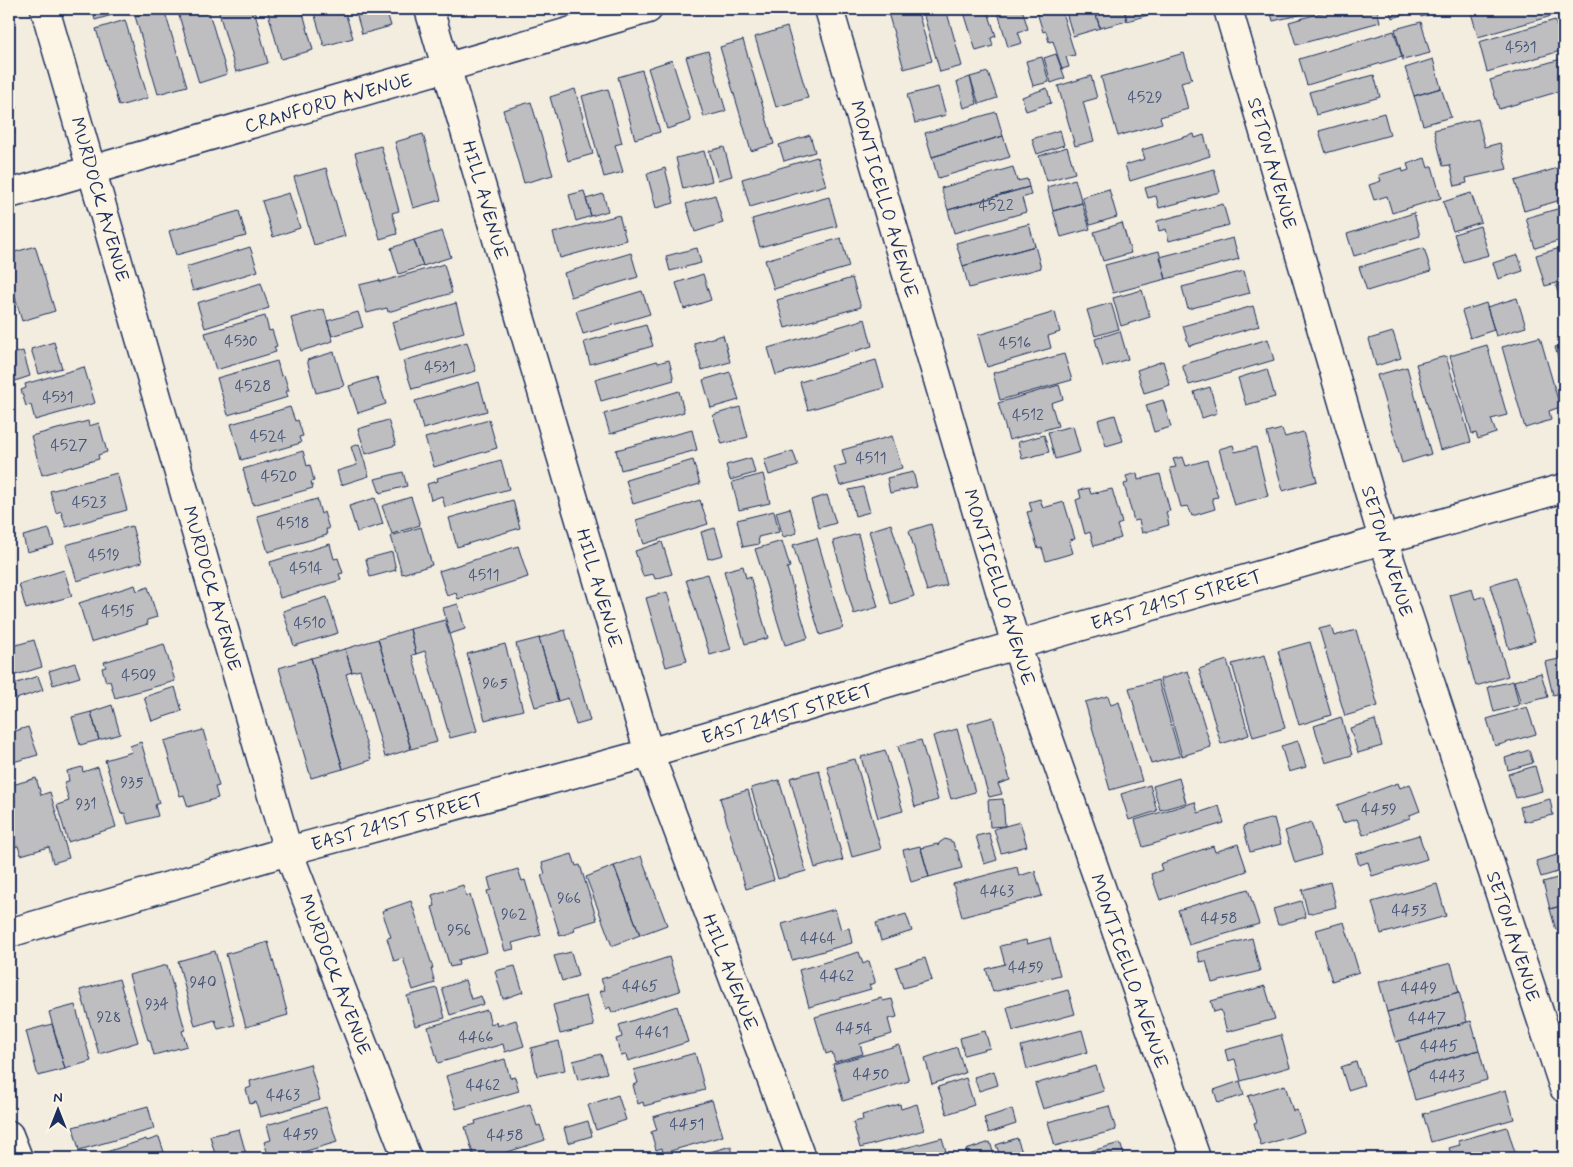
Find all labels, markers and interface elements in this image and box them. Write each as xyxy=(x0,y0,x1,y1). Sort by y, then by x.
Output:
house number: 4531 xyxy=(1505,37,1537,58)
street label: CRANFORD AVENUE xyxy=(242,68,415,139)
house number: 4529 xyxy=(1127,87,1163,108)
street label: SETON AVENUE xyxy=(1241,95,1302,232)
street label: MONTICELLO AVENUE xyxy=(843,98,924,301)
street label: MURDOCK AVENUE xyxy=(64,114,135,285)
street label: HILL AVENUE xyxy=(456,138,514,263)
house number: 4522 xyxy=(978,195,1014,216)
house number: 4530 xyxy=(224,331,258,352)
house number: 4516 xyxy=(999,333,1031,354)
house number: 4531 xyxy=(424,357,456,378)
house number: 4528 xyxy=(235,376,271,397)
house number: 4531 xyxy=(42,387,74,408)
house number: 4512 xyxy=(1012,405,1044,426)
house number: 4524 xyxy=(250,426,286,447)
house number: 4527 xyxy=(50,435,88,456)
house number: 4511 xyxy=(855,448,887,469)
house number: 4520 xyxy=(261,466,297,487)
street label: SETON AVENUE xyxy=(1355,483,1418,620)
street label: MONTICELLO AVENUE xyxy=(957,486,1040,689)
house number: 4523 xyxy=(72,492,106,513)
street label: MURDOCK AVENUE xyxy=(176,503,247,674)
house number: 4518 xyxy=(276,513,310,534)
street label: HILL AVENUE xyxy=(570,526,628,651)
house number: 4519 xyxy=(88,545,120,566)
house number: 4514 xyxy=(289,558,323,579)
street label: EAST 241ST STREET xyxy=(1088,564,1265,637)
house number: 4511 xyxy=(468,565,500,586)
house number: 4515 xyxy=(101,601,135,622)
house number: 4510 xyxy=(293,613,327,634)
house number: 4509 xyxy=(121,665,157,686)
house number: 965 xyxy=(482,673,508,694)
street label: EAST 241ST STREET xyxy=(699,678,876,751)
house number: 935 xyxy=(120,772,144,793)
street label: EAST 241ST STREET xyxy=(309,787,486,857)
house number: 931 xyxy=(76,794,96,815)
house number: 4459 xyxy=(1361,799,1397,820)
street label: SETON AVENUE xyxy=(1480,868,1545,1005)
street label: MONTICELLO AVENUE xyxy=(1084,871,1174,1072)
house number: 4463 xyxy=(980,881,1014,902)
house number: 966 xyxy=(557,888,581,909)
street label: MURDOCK AVENUE xyxy=(292,891,377,1058)
house number: 4453 xyxy=(1391,900,1427,921)
house number: 962 xyxy=(501,904,528,925)
house number: 4458 xyxy=(1201,908,1237,929)
street label: HILL AVENUE xyxy=(696,911,763,1034)
house number: 956 xyxy=(447,920,471,941)
house number: 4464 xyxy=(800,928,836,949)
house number: 4459 xyxy=(1008,957,1044,978)
house number: 4462 xyxy=(820,966,854,987)
house number: 940 xyxy=(189,972,217,993)
house number: 4465 xyxy=(622,976,658,997)
house number: 4449 xyxy=(1401,978,1437,999)
house number: 934 xyxy=(145,994,169,1015)
house number: 928 xyxy=(97,1007,121,1028)
house number: 4447 xyxy=(1408,1008,1446,1029)
house number: 4454 xyxy=(835,1018,873,1039)
house number: 4461 xyxy=(635,1022,669,1043)
house number: 4466 xyxy=(459,1027,493,1048)
house number: 4445 xyxy=(1420,1036,1458,1057)
house number: 4450 xyxy=(853,1064,889,1085)
house number: 4443 xyxy=(1429,1066,1465,1087)
house number: 4462 xyxy=(466,1075,500,1096)
north arrow xyxy=(32,1084,82,1134)
house number: 4463 xyxy=(266,1085,300,1106)
text: N xyxy=(53,1089,63,1107)
house number: 4451 xyxy=(669,1114,705,1135)
house number: 4459 xyxy=(283,1124,319,1145)
house number: 4458 xyxy=(487,1125,523,1146)

